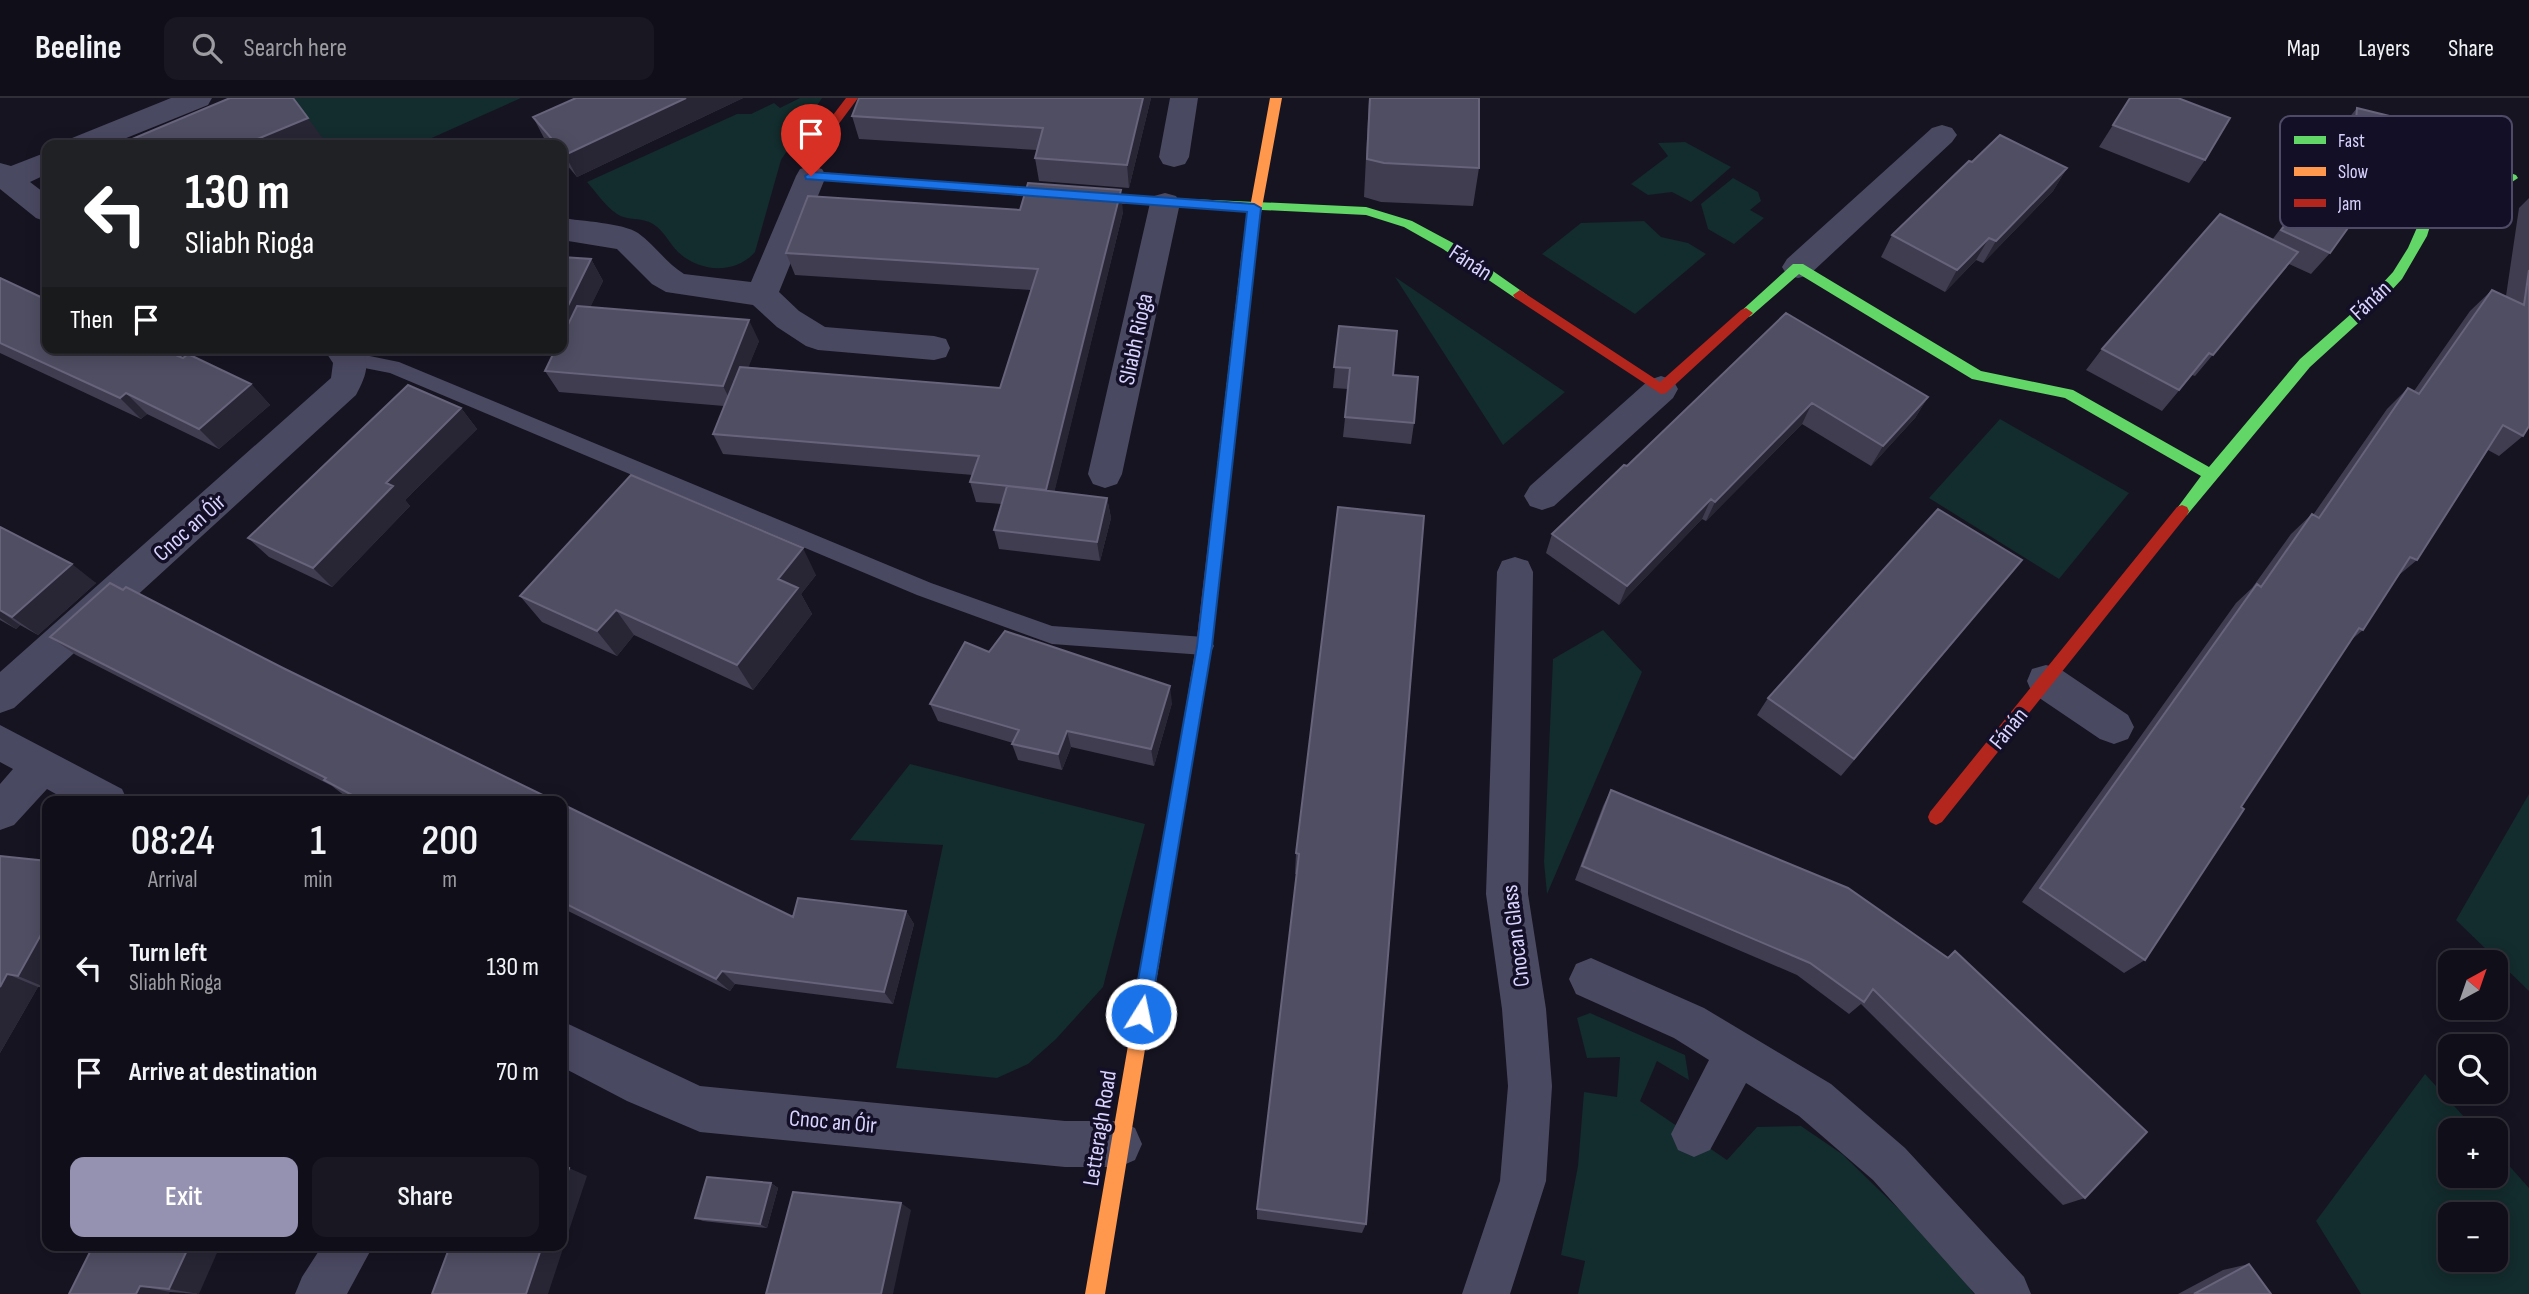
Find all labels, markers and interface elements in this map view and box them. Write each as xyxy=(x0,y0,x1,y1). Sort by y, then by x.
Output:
search box xyxy=(164,17,654,80)
text: Beeline xyxy=(35,28,122,68)
icon: search xyxy=(188,29,226,67)
text: Search here xyxy=(244,33,347,64)
text: Map xyxy=(2287,34,2320,63)
text: Layers xyxy=(2358,34,2410,63)
text: Share xyxy=(2448,34,2494,63)
pin xyxy=(781,104,841,176)
icon: arrive xyxy=(792,115,830,153)
legend xyxy=(2280,116,2512,228)
text: Fast xyxy=(2338,130,2365,153)
text: Slow xyxy=(2338,161,2368,184)
text: 130 m xyxy=(185,164,290,223)
icon: left xyxy=(70,168,161,259)
text: Jam xyxy=(2337,193,2361,216)
text: Sliabh Rioga xyxy=(185,224,314,263)
street label: Fánán xyxy=(1444,239,1497,287)
street label: Fánán xyxy=(2344,275,2397,327)
street label: Sliabh Rioga xyxy=(1113,291,1159,388)
icon: arrive xyxy=(127,301,165,339)
text: Then xyxy=(70,305,113,336)
street label: Cnoc an Óir xyxy=(148,488,232,568)
street label: Fánán xyxy=(1984,702,2034,755)
text: 08:24 xyxy=(131,816,215,867)
text: 1 xyxy=(310,816,326,867)
text: 200 xyxy=(421,816,478,867)
text: Arrival xyxy=(148,866,198,894)
text: min xyxy=(304,866,332,894)
text: m xyxy=(442,866,457,894)
street label: Cnocan Glass xyxy=(1496,883,1536,989)
text: Turn left xyxy=(129,938,207,969)
icon: left xyxy=(70,949,108,987)
north arrow xyxy=(2438,950,2508,1020)
map controls xyxy=(2438,950,2508,1272)
text: 130 m xyxy=(487,952,539,983)
text: Sliabh Rioga xyxy=(129,969,222,997)
position arrow xyxy=(1104,977,1178,1051)
button: search xyxy=(2438,1034,2508,1104)
icon: arrive xyxy=(70,1054,108,1092)
text: Arrive at destination xyxy=(129,1057,317,1088)
text: 70 m xyxy=(496,1057,539,1088)
street label: Letteragh Road xyxy=(1077,1068,1123,1188)
street label: Cnoc an Óir xyxy=(788,1104,878,1140)
button: + xyxy=(2438,1118,2508,1188)
button: Exit xyxy=(70,1157,298,1237)
button: Share xyxy=(312,1157,539,1237)
button: − xyxy=(2438,1202,2508,1272)

